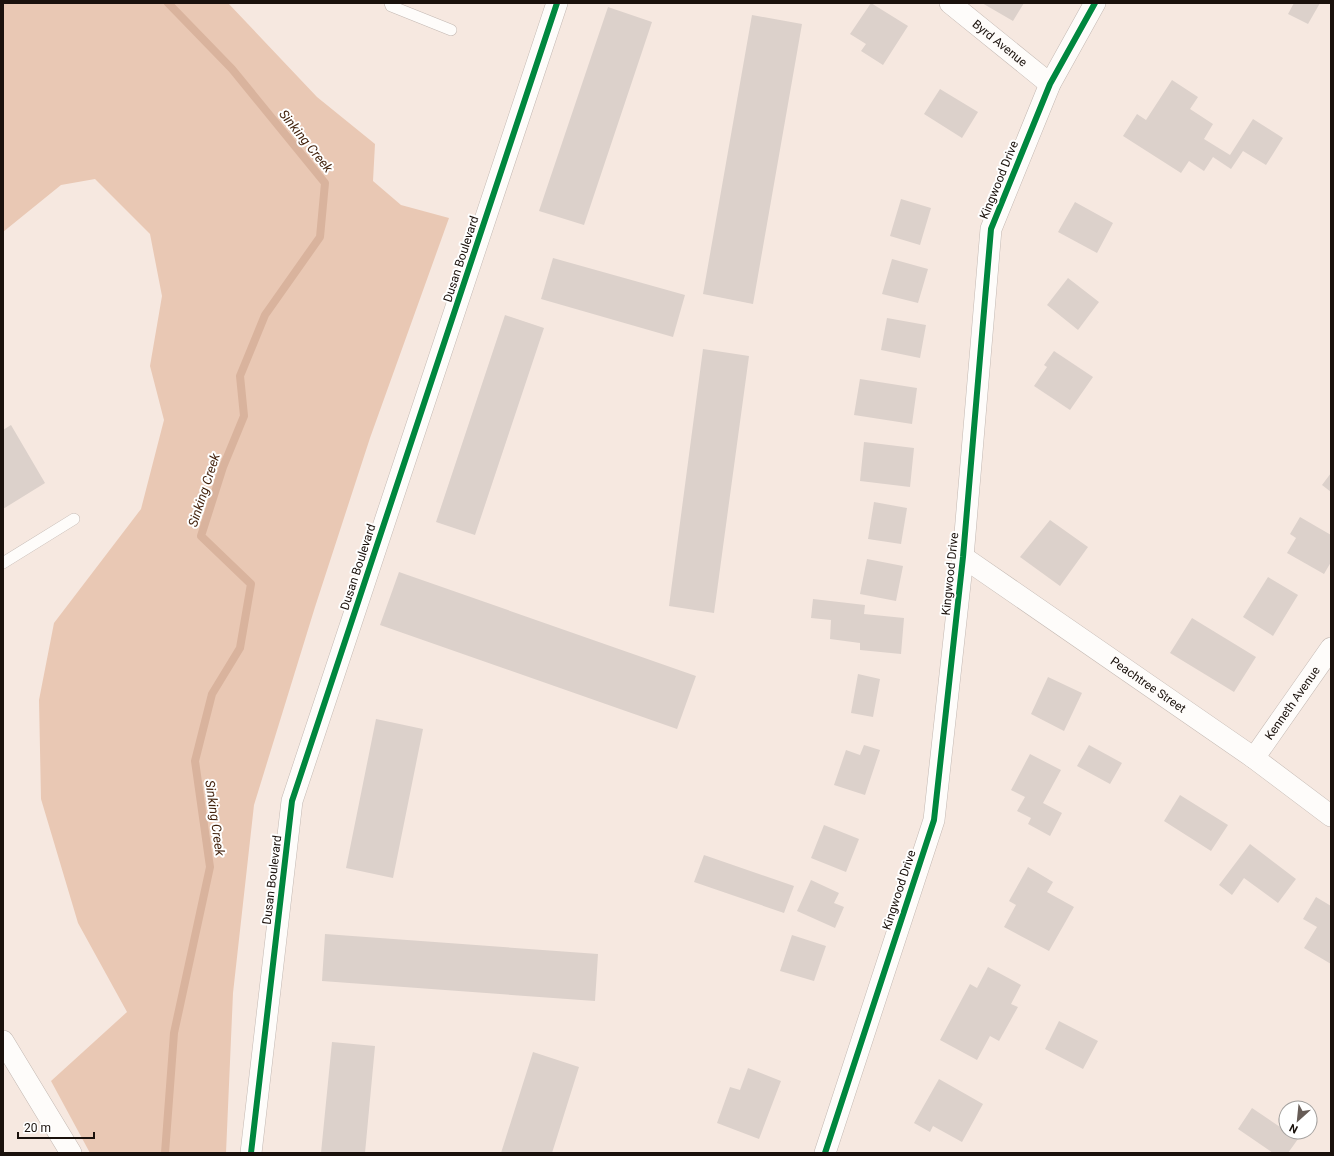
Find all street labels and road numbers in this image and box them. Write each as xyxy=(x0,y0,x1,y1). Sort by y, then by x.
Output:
street label: Byrd Avenue xyxy=(970,17,1030,70)
street label: Kingwood Drive xyxy=(977,139,1021,221)
street label: Dusan Boulevard xyxy=(440,214,482,304)
street label: Dusan Boulevard xyxy=(337,522,379,612)
street label: Kingwood Drive xyxy=(939,532,961,616)
street label: Peachtree Street xyxy=(1108,654,1189,716)
street label: Kenneth Avenue xyxy=(1262,664,1323,742)
street label: Dusan Boulevard xyxy=(260,835,284,925)
street label: Kingwood Drive xyxy=(879,848,919,932)

